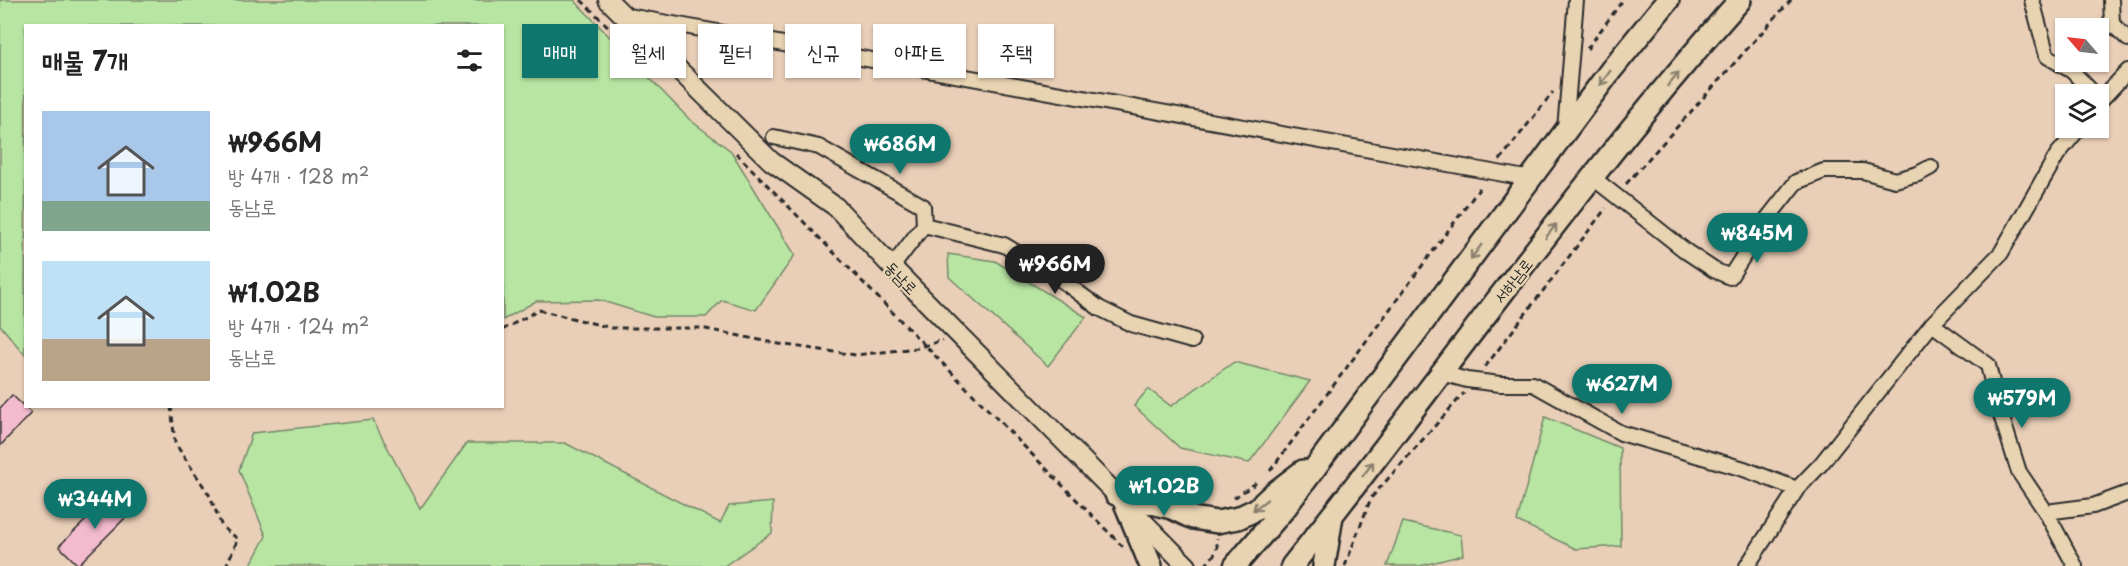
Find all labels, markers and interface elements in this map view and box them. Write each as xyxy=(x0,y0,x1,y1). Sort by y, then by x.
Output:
north arrow xyxy=(2055,18,2109,72)
map controls xyxy=(2055,18,2109,138)
chip: 매매 xyxy=(522,24,598,78)
chip: 월세 xyxy=(610,24,686,78)
chip: 필터 xyxy=(698,24,773,78)
chip: 신규 xyxy=(785,24,861,78)
chip: 아파트 xyxy=(873,24,966,78)
chip: 주택 xyxy=(978,24,1054,78)
text: 매물 7개 xyxy=(42,41,128,80)
icon: filters xyxy=(453,44,486,77)
one-way arrow xyxy=(1599,70,1611,86)
one-way arrow xyxy=(1666,71,1679,87)
button: layers xyxy=(2055,84,2109,138)
text: ₩966M xyxy=(228,122,322,161)
pin: ₩686M xyxy=(858,124,942,175)
text: ₩686M xyxy=(864,128,936,158)
icon: home xyxy=(90,135,162,207)
text: 방 4개 · 128 m² xyxy=(228,161,369,191)
text: 동남로 xyxy=(228,191,276,221)
pin: ₩845M xyxy=(1715,213,1799,264)
text: ₩845M xyxy=(1721,217,1793,247)
one-way arrow xyxy=(1544,223,1557,239)
one-way arrow xyxy=(1470,243,1483,259)
pin: ₩966M xyxy=(1013,244,1097,295)
text: ₩966M xyxy=(1019,248,1091,278)
street label: 서하남로 xyxy=(1487,252,1537,308)
street label: 동남로 xyxy=(880,255,924,299)
text: ₩1.02B xyxy=(228,272,320,311)
icon: home xyxy=(90,285,162,357)
text: 방 4개 · 124 m² xyxy=(228,311,369,341)
text: 동남로 xyxy=(228,341,276,371)
pin: ₩627M xyxy=(1580,364,1664,415)
text: ₩627M xyxy=(1586,368,1658,398)
pin: ₩579M xyxy=(1980,378,2064,429)
text: ₩579M xyxy=(1988,382,2056,412)
one-way arrow xyxy=(1361,461,1374,477)
pin: ₩1.02B xyxy=(1115,466,1213,517)
text: ₩1.02B xyxy=(1129,470,1199,500)
pin: ₩344M xyxy=(53,479,137,530)
text: ₩344M xyxy=(58,483,132,513)
one-way arrow xyxy=(1252,499,1268,512)

